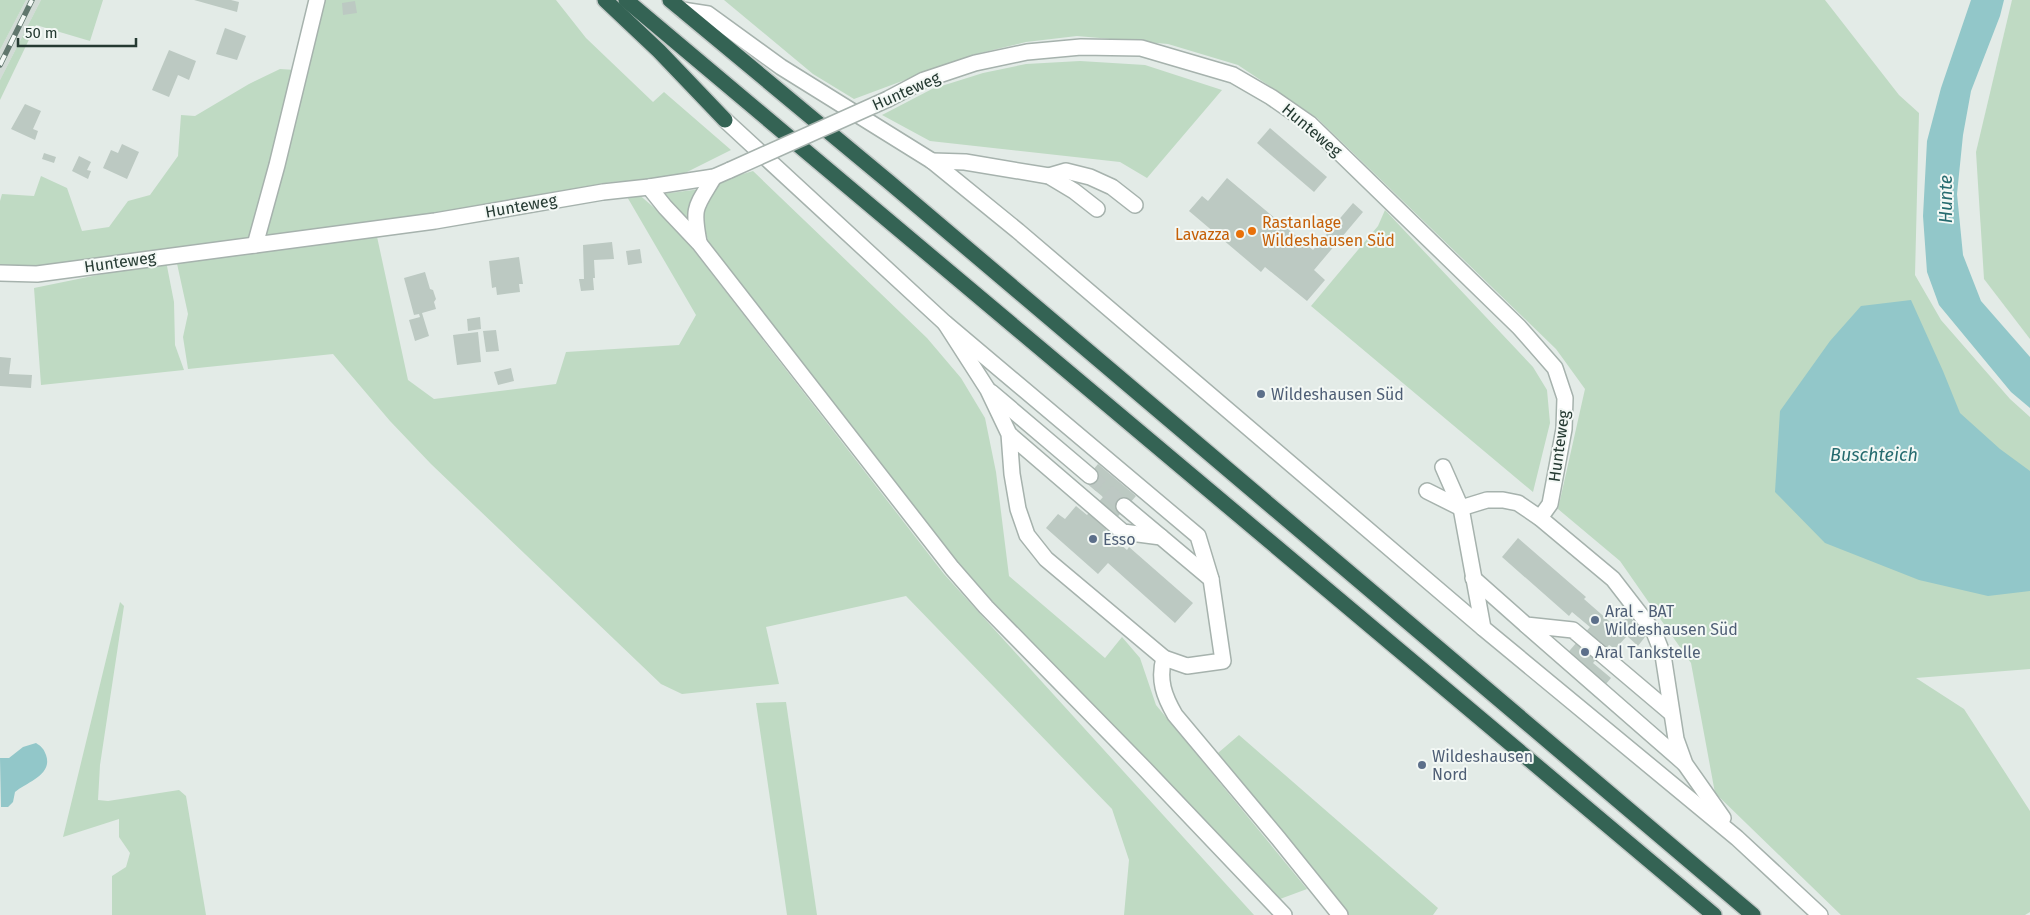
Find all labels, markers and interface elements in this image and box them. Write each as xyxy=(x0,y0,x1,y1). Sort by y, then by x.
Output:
scale bar xyxy=(18,15,135,47)
text: 50 m xyxy=(25,24,58,42)
street label: Hunteweg xyxy=(869,67,944,114)
street label: Hunteweg xyxy=(1278,99,1346,161)
water label: Hunte xyxy=(1935,175,1957,223)
street label: Hunteweg xyxy=(484,190,559,222)
place label: Rastanlage Wildeshausen Süd xyxy=(1262,213,1395,250)
place label: Lavazza xyxy=(1175,225,1230,244)
marker: Rastanlage Wildeshausen Süd xyxy=(1246,225,1258,237)
marker: Lavazza xyxy=(1234,228,1246,240)
street label: Hunteweg xyxy=(83,247,158,276)
place label: Wildeshausen Süd xyxy=(1271,385,1404,404)
marker: Wildeshausen Süd xyxy=(1255,388,1267,400)
street label: Hunteweg xyxy=(1545,408,1574,483)
water label: Buschteich xyxy=(1830,444,1918,466)
place label: Esso xyxy=(1103,530,1136,549)
marker: Esso xyxy=(1087,533,1099,545)
place label: Aral - BAT Wildeshausen Süd xyxy=(1605,602,1738,639)
marker: Aral - BAT Wildeshausen Süd xyxy=(1589,614,1601,626)
place label: Aral Tankstelle xyxy=(1595,643,1701,662)
marker: Aral Tankstelle xyxy=(1579,646,1591,658)
place label: Wildeshausen Nord xyxy=(1432,747,1533,784)
marker: Wildeshausen Nord xyxy=(1416,759,1428,771)

